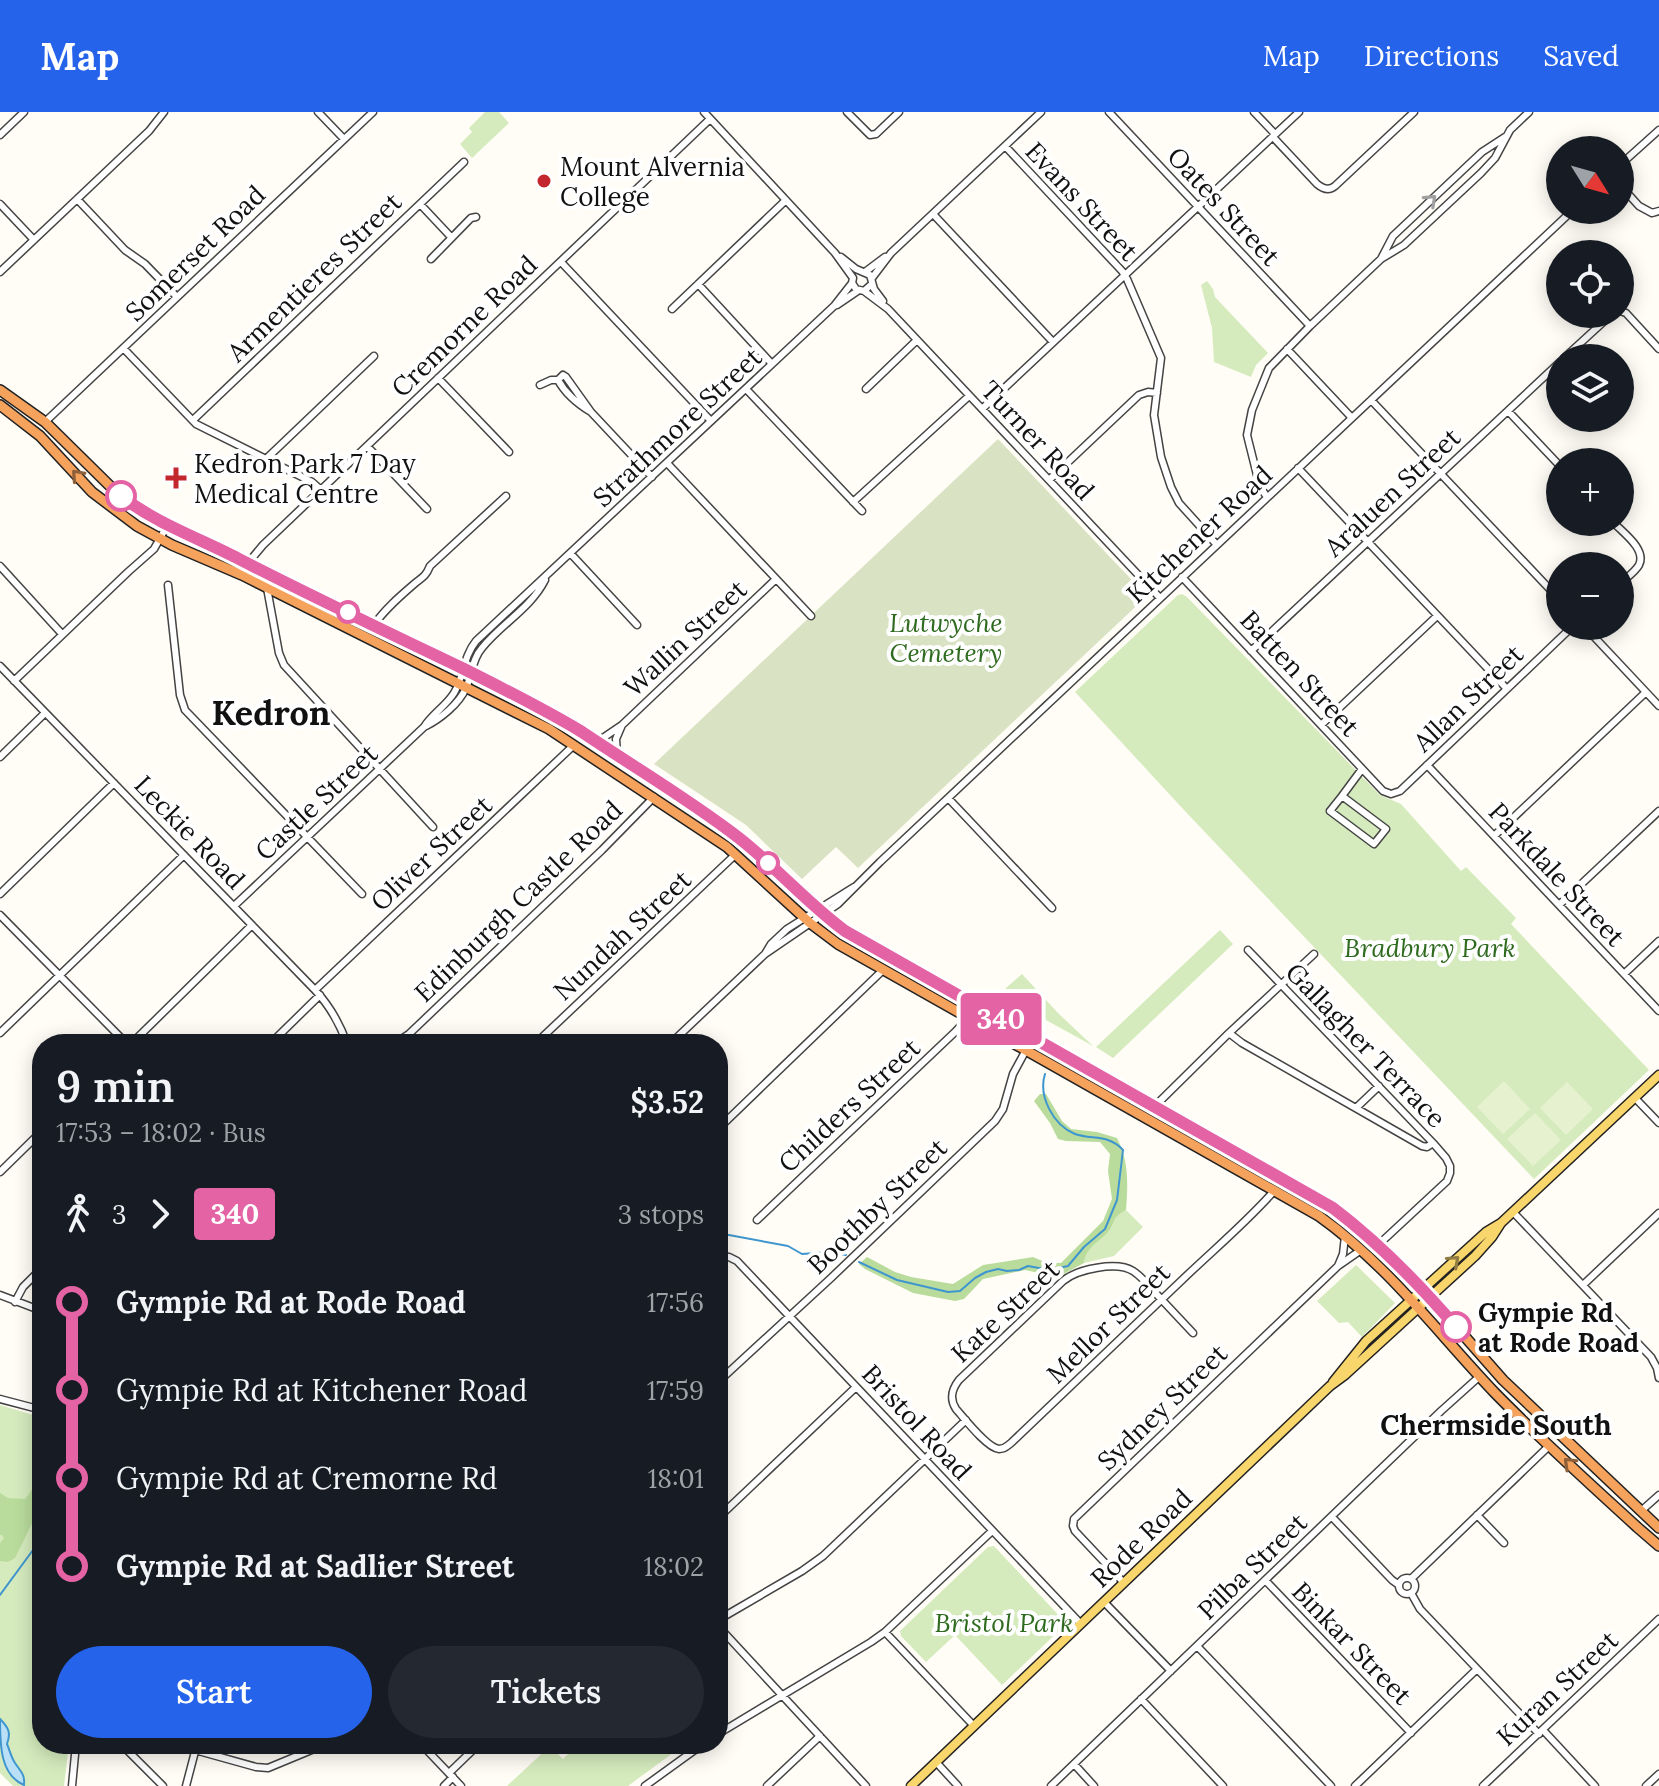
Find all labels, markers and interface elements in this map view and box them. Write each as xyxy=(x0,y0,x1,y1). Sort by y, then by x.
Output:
text: Map xyxy=(40,32,119,80)
text: Map xyxy=(1263,38,1320,74)
text: Directions xyxy=(1364,38,1499,74)
text: Saved xyxy=(1543,38,1619,74)
street label: Evans Street xyxy=(1019,135,1145,267)
north arrow xyxy=(1546,136,1634,224)
map controls xyxy=(1546,136,1634,640)
street label: Oates Street xyxy=(1161,140,1287,272)
place label: Mount Alvernia College xyxy=(560,150,745,213)
marker: Mount Alvernia College xyxy=(535,172,553,190)
street label: Somerset Road xyxy=(118,178,272,328)
street label: Armentieres Street xyxy=(219,185,408,369)
one-way arrow xyxy=(1421,196,1436,210)
button: locate xyxy=(1546,240,1634,328)
street label: Cremorne Road xyxy=(384,248,544,404)
street label: Strathmore Street xyxy=(586,340,768,514)
button: layers xyxy=(1546,344,1634,432)
street label: Turner Road xyxy=(974,373,1102,507)
street label: Araluen Street xyxy=(1316,421,1467,564)
place label: Kedron Park 7 Day Medical Centre xyxy=(194,447,416,510)
button: + xyxy=(1546,448,1634,536)
street label: Kitchener Road xyxy=(1119,458,1279,610)
marker: Kedron Park 7 Day Medical Centre xyxy=(165,467,187,489)
one-way arrow xyxy=(72,470,86,485)
unlabelled marker xyxy=(106,481,136,511)
button: − xyxy=(1546,552,1634,640)
street label: Wallin Street xyxy=(617,573,753,703)
unlabelled marker xyxy=(337,601,359,623)
street label: Batten Street xyxy=(1233,603,1367,743)
park label: Lutwyche Cemetery xyxy=(889,606,1003,669)
street label: Allan Street xyxy=(1405,637,1530,759)
district label: Kedron xyxy=(212,691,330,734)
street label: Castle Street xyxy=(248,737,384,867)
street label: Leckie Road xyxy=(128,768,252,896)
street label: Oliver Street xyxy=(363,788,499,918)
street label: Edinburgh Castle Road xyxy=(407,793,629,1009)
street label: Parkdale Street xyxy=(1482,795,1632,953)
unlabelled marker xyxy=(757,852,779,874)
street label: Nundah Street xyxy=(546,863,698,1007)
park label: Bradbury Park xyxy=(1344,931,1516,964)
street label: Gallagher Terrace xyxy=(1279,956,1453,1134)
line badge: 340 xyxy=(955,993,1047,1045)
text: 340 xyxy=(977,1001,1025,1037)
street label: Childers Street xyxy=(771,1031,927,1179)
text: 9 min xyxy=(56,1058,174,1114)
text: $3.52 xyxy=(630,1083,704,1121)
text: 17:53 – 18:02 · Bus xyxy=(56,1116,266,1149)
street label: Boothby Street xyxy=(800,1131,954,1281)
icon: walk xyxy=(56,1192,100,1236)
icon: forward xyxy=(138,1192,182,1236)
text: 340 xyxy=(210,1196,259,1232)
text: 3 xyxy=(112,1198,126,1231)
text: 3 stops xyxy=(618,1198,704,1231)
street label: Kate Street xyxy=(944,1253,1066,1369)
street label: Mellor Street xyxy=(1039,1256,1177,1390)
one-way arrow xyxy=(1445,1256,1460,1270)
text: Gympie Rd at Rode Road xyxy=(116,1283,466,1321)
text: 17:56 xyxy=(647,1286,704,1319)
place label: Gympie Rd at Rode Road xyxy=(1478,1296,1639,1359)
marker: Gympie Rd at Rode Road xyxy=(1441,1312,1471,1342)
street label: Sydney Street xyxy=(1090,1337,1234,1477)
street label: Bristol Road xyxy=(855,1357,979,1487)
text: Gympie Rd at Kitchener Road xyxy=(116,1371,527,1409)
text: 17:59 xyxy=(647,1374,704,1407)
district label: Chermside South xyxy=(1380,1407,1612,1443)
one-way arrow xyxy=(1564,1458,1578,1472)
text: Gympie Rd at Cremorne Rd xyxy=(116,1459,498,1497)
text: 18:01 xyxy=(648,1462,704,1495)
street label: Rode Road xyxy=(1083,1482,1199,1594)
street label: Pilba Street xyxy=(1190,1506,1314,1626)
text: Gympie Rd at Sadlier Street xyxy=(116,1547,514,1585)
text: 18:02 xyxy=(643,1550,704,1583)
street label: Binkar Street xyxy=(1285,1575,1419,1711)
park label: Bristol Park xyxy=(934,1606,1074,1639)
street label: Kuran Street xyxy=(1489,1623,1625,1753)
button: Start xyxy=(56,1646,372,1738)
button: Tickets xyxy=(388,1646,704,1738)

